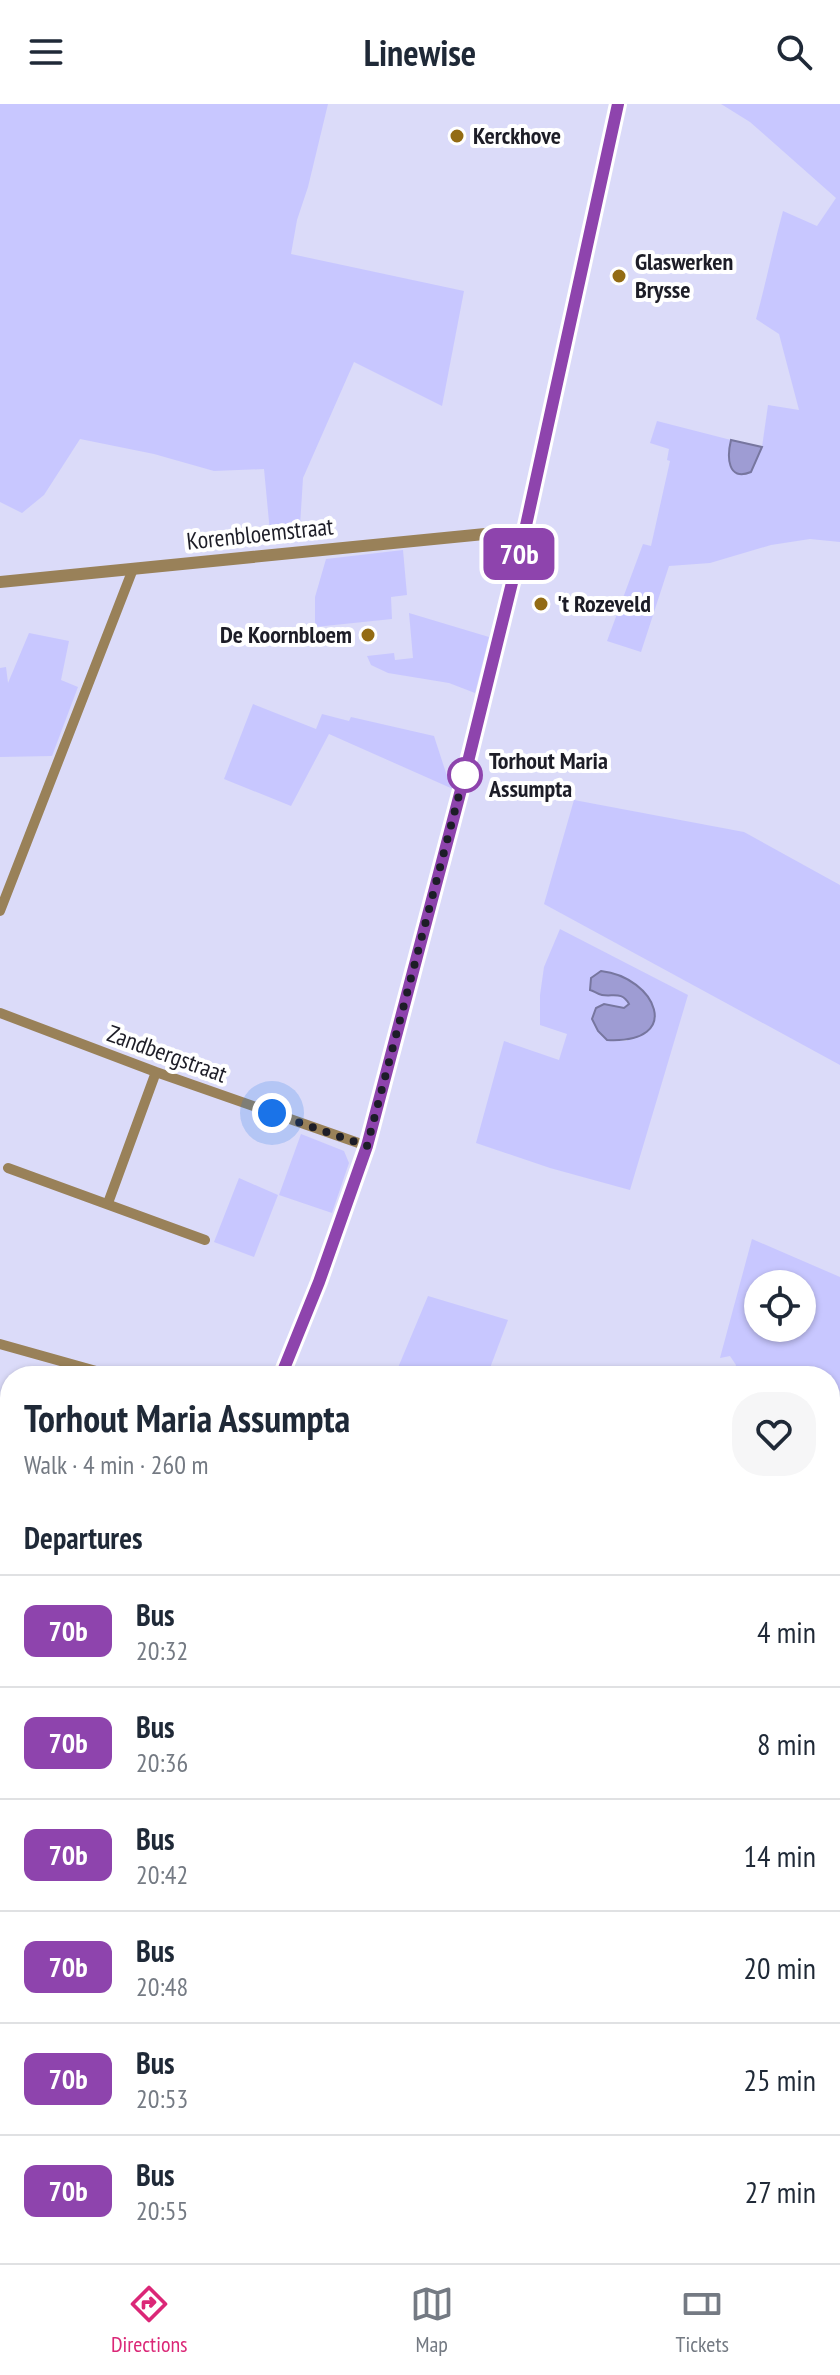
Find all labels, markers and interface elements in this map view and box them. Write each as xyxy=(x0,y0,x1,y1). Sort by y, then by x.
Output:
text: Linewise xyxy=(364,29,476,76)
icon: menu xyxy=(24,30,68,74)
icon: search xyxy=(772,30,816,74)
place label: Kerckhove xyxy=(473,120,561,151)
marker: Kerckhove xyxy=(448,127,466,145)
place label: Glaswerken Brysse xyxy=(635,246,733,305)
marker: Glaswerken Brysse xyxy=(610,267,628,285)
street label: Korenbloemstraat xyxy=(185,510,335,557)
line badge: 70b xyxy=(473,528,565,580)
text: 70b xyxy=(499,535,539,572)
place label: 't Rozeveld xyxy=(557,588,651,619)
marker: 't Rozeveld xyxy=(532,595,550,613)
place label: De Koornbloem xyxy=(220,619,352,650)
marker: De Koornbloem xyxy=(359,626,377,644)
place label: Torhout Maria Assumpta xyxy=(488,745,608,804)
marker: Torhout Maria Assumpta xyxy=(448,758,482,792)
street label: Zandbergstraat xyxy=(103,1018,232,1090)
your location xyxy=(252,1093,292,1133)
map controls xyxy=(744,1270,816,1342)
button: locate xyxy=(744,1270,816,1342)
button: heart xyxy=(732,1392,816,1476)
text: Torhout Maria Assumpta xyxy=(24,1393,350,1442)
text: Walk · 4 min · 260 m xyxy=(24,1448,208,1481)
text: Departures xyxy=(24,1518,142,1557)
text: Bus xyxy=(136,1595,175,1634)
text: 70b xyxy=(48,1612,88,1649)
text: 4 min xyxy=(757,1612,816,1651)
text: 20:32 xyxy=(136,1634,188,1667)
text: Bus xyxy=(136,1707,175,1746)
text: 70b xyxy=(48,1724,88,1761)
text: 8 min xyxy=(757,1724,816,1763)
text: 20:36 xyxy=(136,1746,188,1779)
text: Bus xyxy=(136,1819,175,1858)
text: 70b xyxy=(48,1836,88,1873)
text: 14 min xyxy=(743,1836,816,1875)
text: 20:42 xyxy=(136,1858,188,1891)
text: Bus xyxy=(136,1931,175,1970)
text: 70b xyxy=(48,1948,88,1985)
text: 20 min xyxy=(743,1948,816,1987)
text: 20:48 xyxy=(136,1970,188,2003)
text: Bus xyxy=(136,2043,175,2082)
text: 70b xyxy=(48,2060,88,2097)
text: 25 min xyxy=(743,2060,816,2099)
text: 20:53 xyxy=(136,2082,188,2115)
text: Bus xyxy=(136,2155,175,2194)
text: 70b xyxy=(48,2172,88,2209)
text: 27 min xyxy=(745,2172,816,2211)
text: 20:55 xyxy=(136,2194,188,2227)
tab: Directions xyxy=(111,2282,188,2358)
tab: Map xyxy=(410,2282,454,2358)
tab: Tickets xyxy=(676,2282,729,2358)

